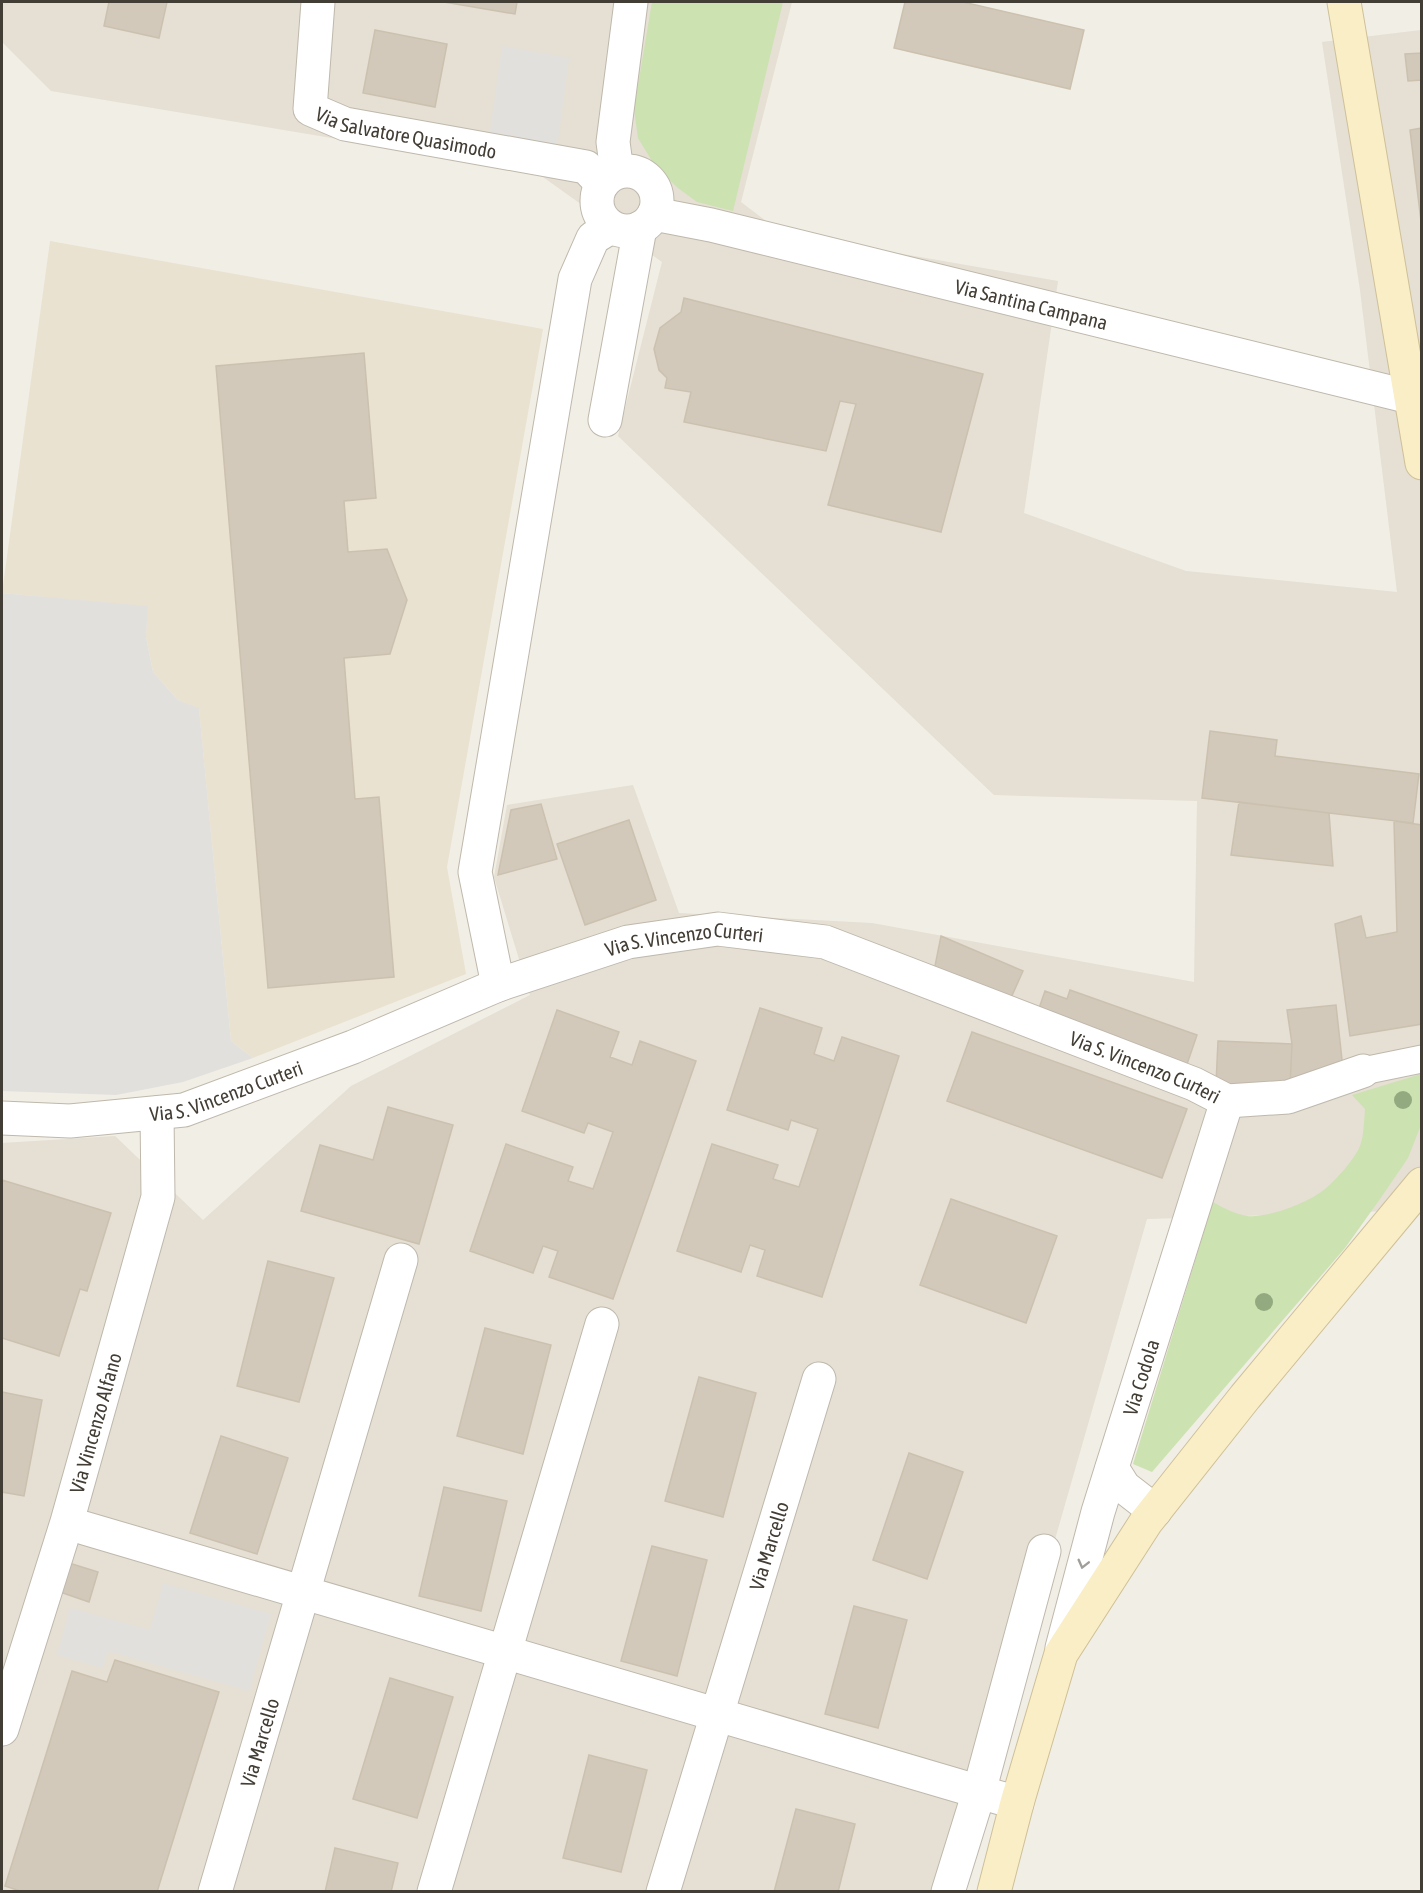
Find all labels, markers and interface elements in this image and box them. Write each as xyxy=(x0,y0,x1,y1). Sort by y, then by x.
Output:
street label: Via Salvatore Quasimodo xyxy=(312,101,498,162)
street label: Via Santina Campana xyxy=(953,274,1110,334)
street label: Via S. Vincenzo Curteri xyxy=(602,917,765,960)
street label: Via S. Vincenzo Curteri xyxy=(1067,1026,1225,1107)
street label: Via S. Vincenzo Curteri xyxy=(148,1055,306,1125)
street label: Via Codola xyxy=(1118,1336,1163,1418)
street label: Via Vincenzo Alfano xyxy=(64,1350,125,1496)
street label: Via Marcello xyxy=(744,1499,793,1593)
one-way arrow xyxy=(1078,1558,1090,1569)
street label: Via Marcello xyxy=(235,1695,283,1789)

